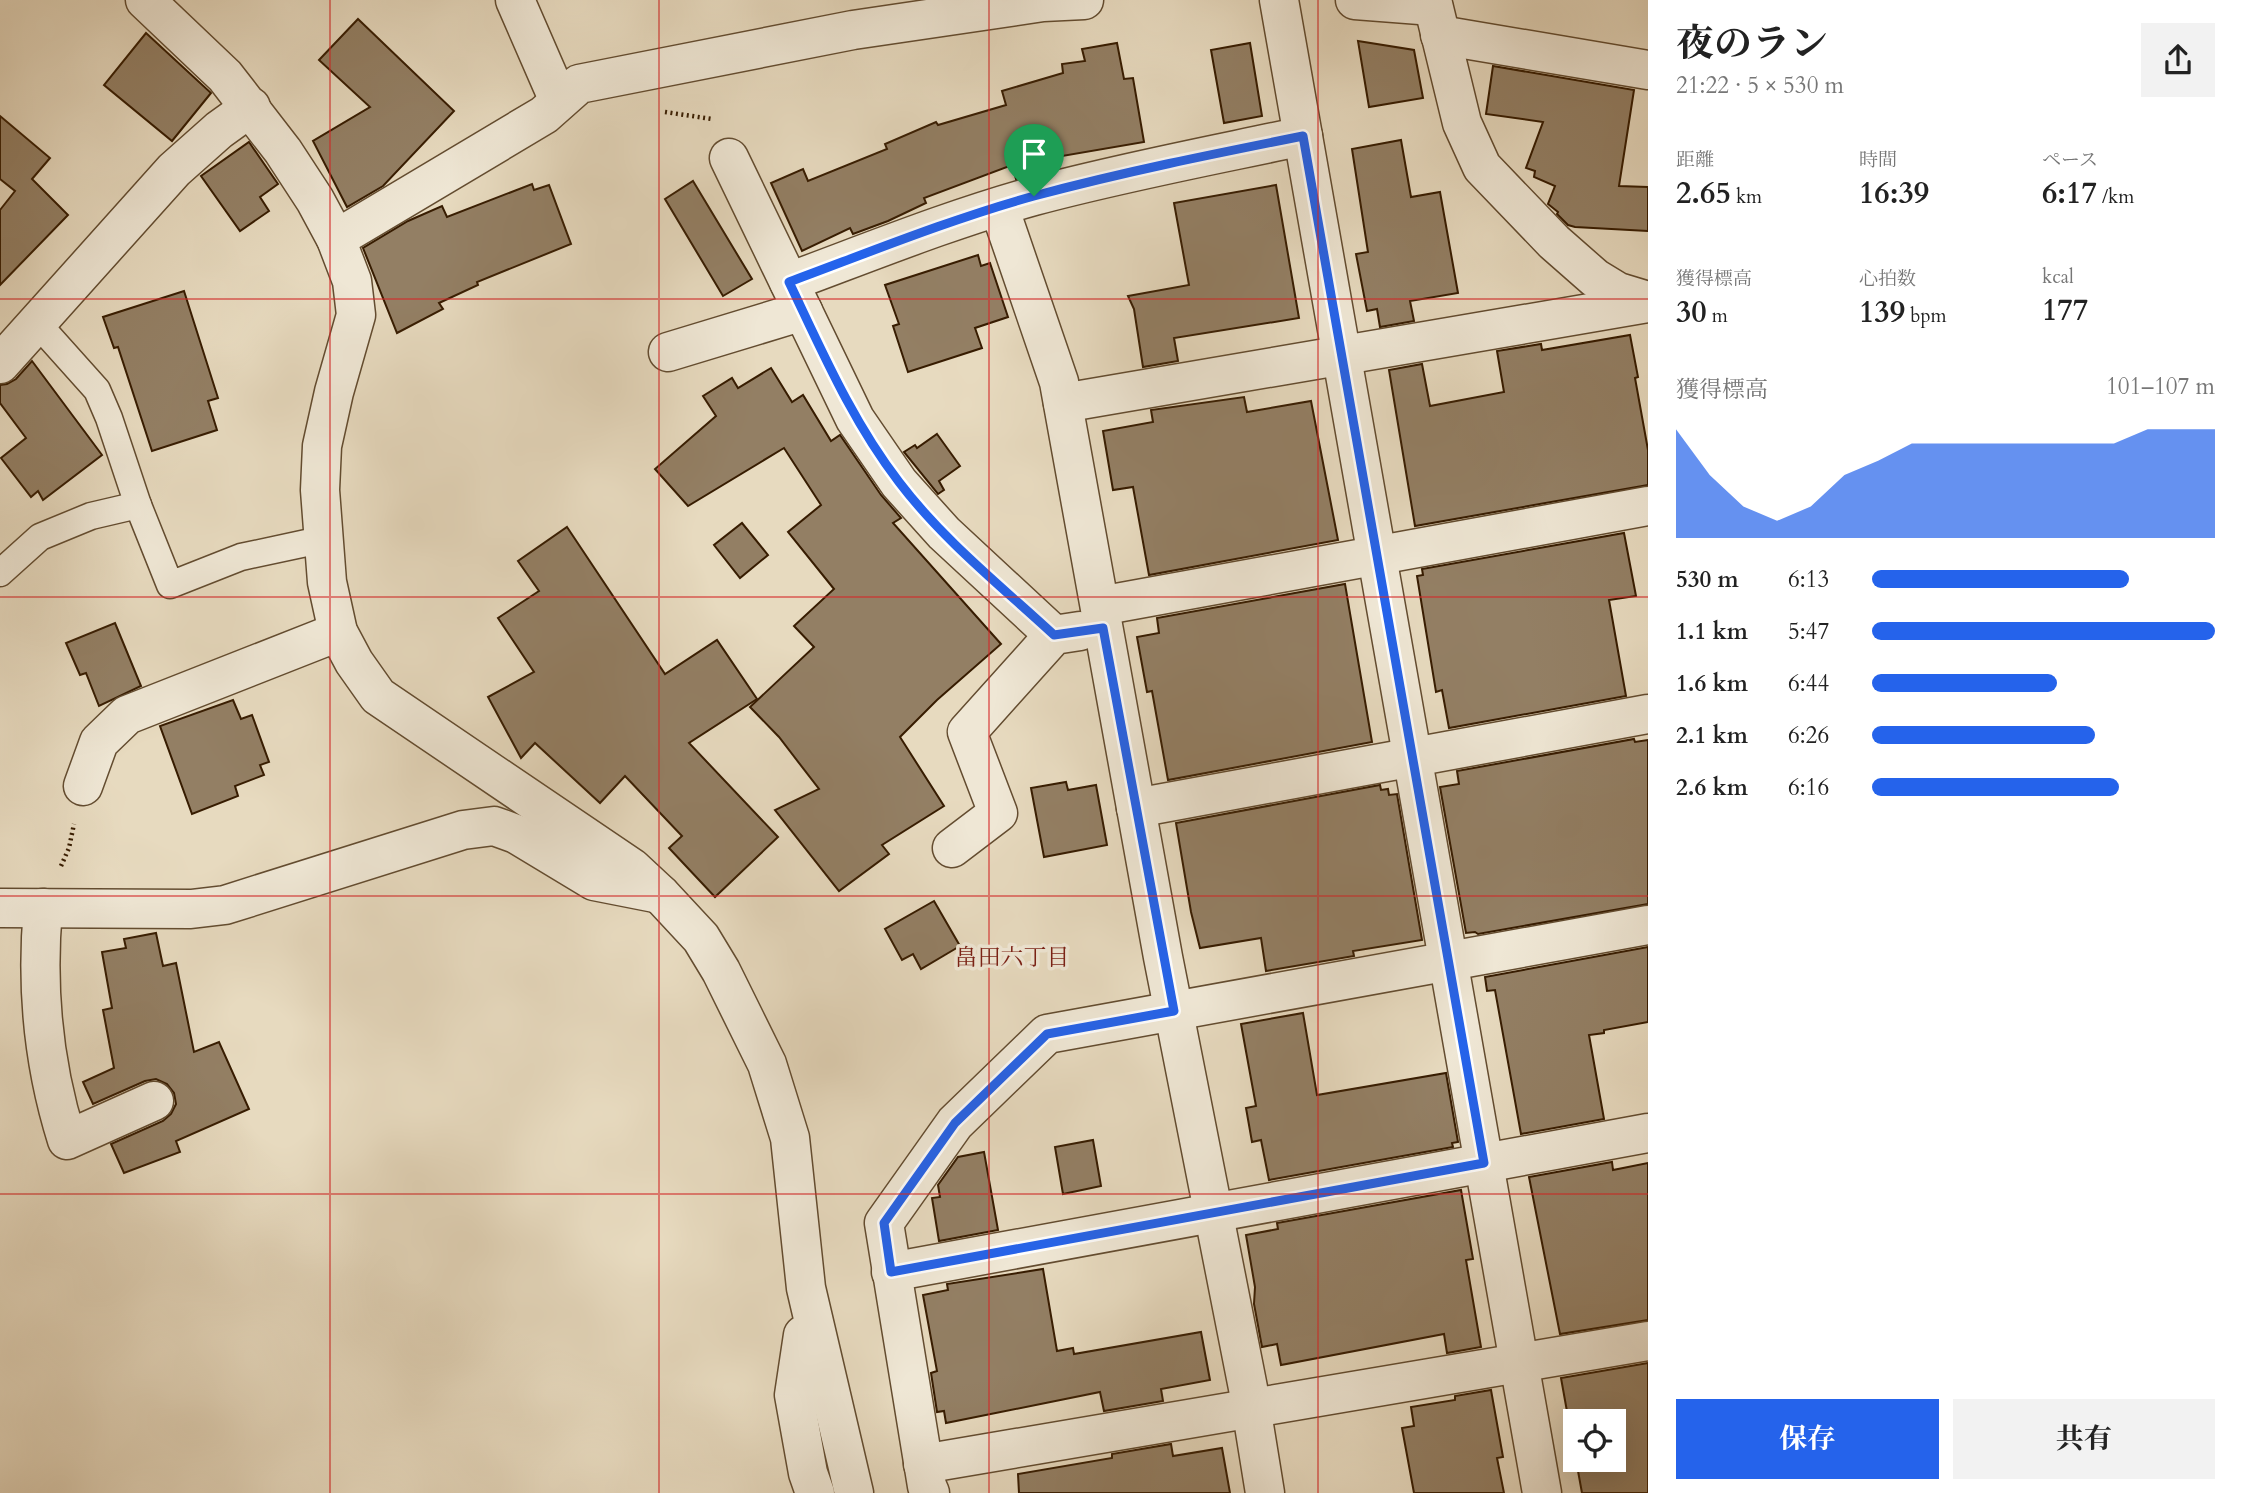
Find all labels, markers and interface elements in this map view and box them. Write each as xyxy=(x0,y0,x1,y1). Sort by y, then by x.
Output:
text: 夜のラン xyxy=(1676,18,1828,70)
button: share xyxy=(2141,23,2215,97)
text: 21:22 · 5 × 530 m xyxy=(1676,70,1844,101)
pin xyxy=(1004,124,1064,196)
icon: arrive xyxy=(1015,135,1053,173)
text: 距離 xyxy=(1676,147,1714,173)
text: 時間 xyxy=(1859,147,1897,173)
text: ペース xyxy=(2042,147,2098,173)
text: 2.65 xyxy=(1676,173,1731,214)
text: 16:39 xyxy=(1859,173,1929,214)
text: 6:17 xyxy=(2042,173,2097,214)
text: km xyxy=(1731,184,1762,210)
text: /km xyxy=(2097,184,2134,210)
text: kcal xyxy=(2042,264,2074,290)
text: 獲得標高 xyxy=(1676,266,1752,292)
text: 心拍数 xyxy=(1859,266,1916,292)
text: 177 xyxy=(2042,290,2088,331)
text: 30 xyxy=(1676,292,1707,333)
text: 139 xyxy=(1859,292,1905,333)
text: m xyxy=(1707,303,1728,329)
text: bpm xyxy=(1905,303,1947,329)
text: 101–107 m xyxy=(2106,371,2215,402)
text: 獲得標高 xyxy=(1676,374,1768,405)
text: 530 m xyxy=(1676,564,1739,595)
text: 6:13 xyxy=(1788,564,1829,595)
text: 1.1 km xyxy=(1676,616,1748,647)
text: 5:47 xyxy=(1788,616,1829,647)
text: 1.6 km xyxy=(1676,668,1748,699)
text: 6:44 xyxy=(1788,668,1829,699)
text: 2.1 km xyxy=(1676,720,1748,751)
text: 6:26 xyxy=(1788,720,1829,751)
text: 2.6 km xyxy=(1676,772,1748,803)
text: 6:16 xyxy=(1788,772,1829,803)
district label: 畠田六丁目 xyxy=(955,942,1070,973)
button: 保存 xyxy=(1676,1399,1939,1479)
button: 共有 xyxy=(1953,1399,2215,1479)
map controls xyxy=(1563,1409,1626,1472)
button: locate xyxy=(1563,1409,1626,1472)

